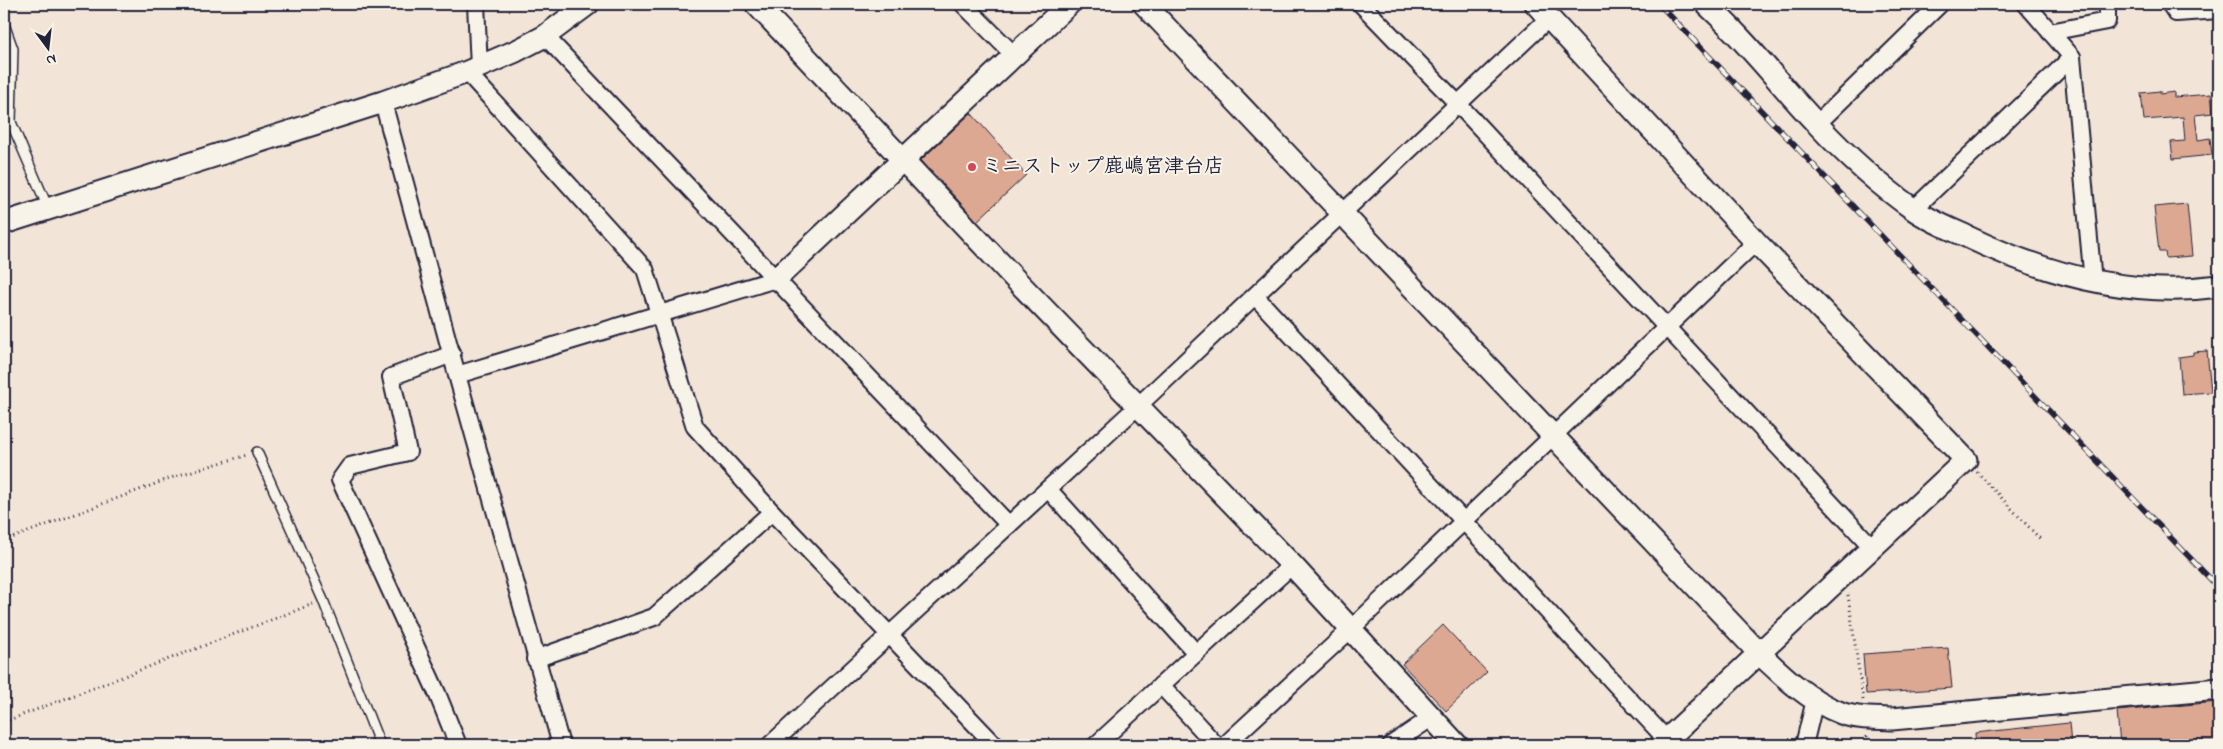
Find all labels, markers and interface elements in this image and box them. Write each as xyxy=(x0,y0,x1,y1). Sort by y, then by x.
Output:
north arrow xyxy=(22,22,72,72)
text: N xyxy=(44,48,58,70)
place label: ミニストップ鹿嶋宮津台店 xyxy=(982,153,1224,182)
marker: ミニストップ鹿嶋宮津台店 xyxy=(966,161,978,173)

